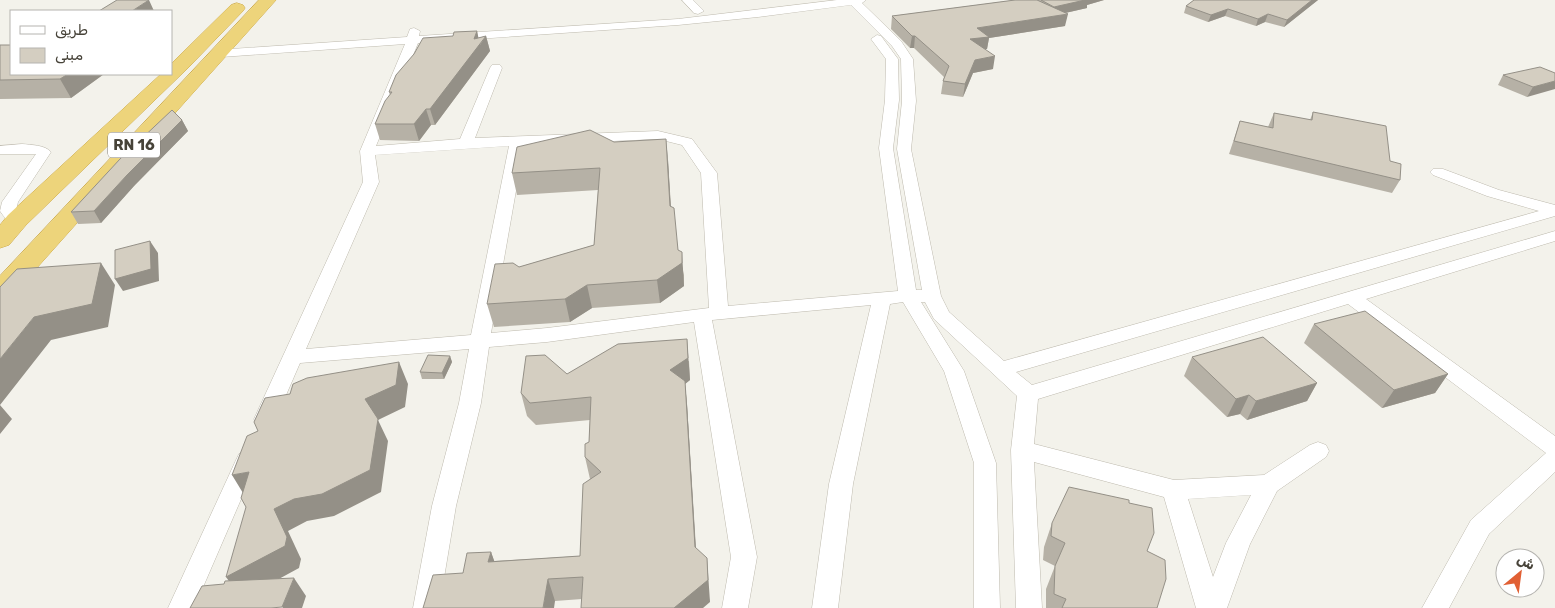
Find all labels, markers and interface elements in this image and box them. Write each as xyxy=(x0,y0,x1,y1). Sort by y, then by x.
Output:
legend xyxy=(10,10,172,75)
text: طريق xyxy=(55,21,88,39)
text: مبنى xyxy=(55,46,83,64)
road number: RN 16 xyxy=(108,132,160,158)
north arrow xyxy=(1495,548,1545,598)
text: ش xyxy=(1514,550,1538,574)

